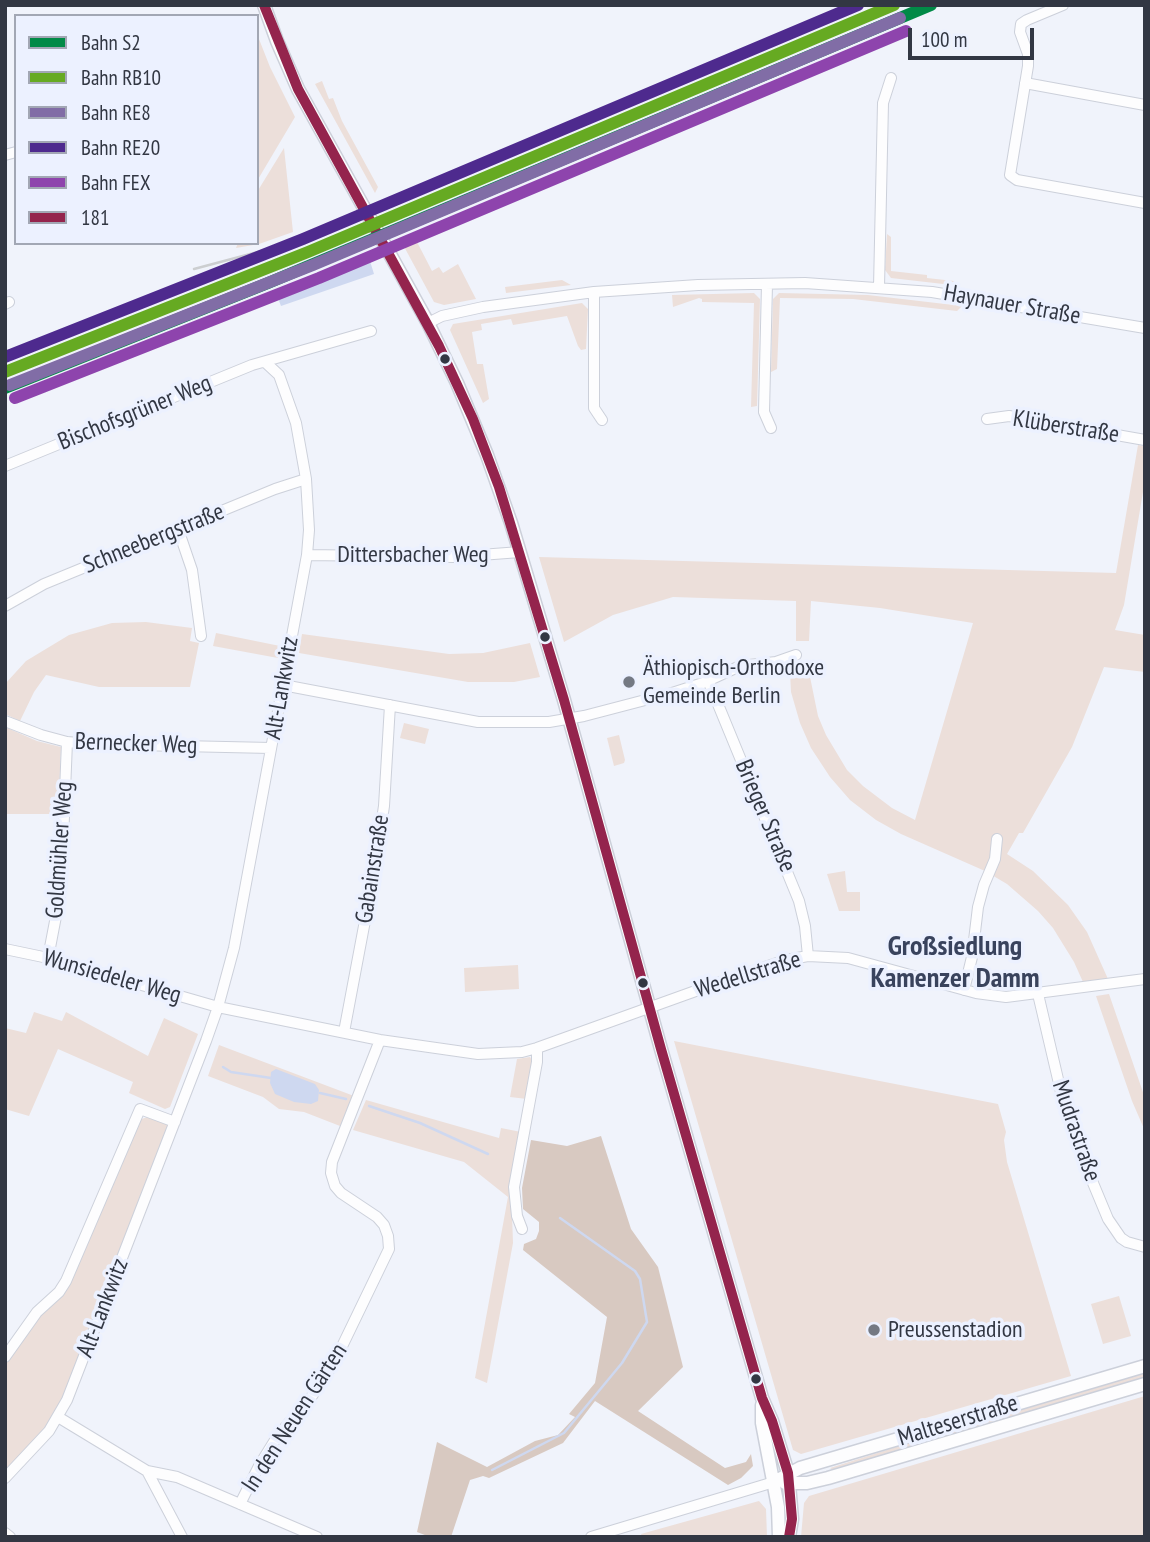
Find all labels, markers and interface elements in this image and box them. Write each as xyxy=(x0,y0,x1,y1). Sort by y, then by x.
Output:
legend xyxy=(14,14,259,245)
scale bar xyxy=(912,14,1038,58)
text: 100 m xyxy=(921,26,967,53)
text: Bahn S2 xyxy=(81,29,141,56)
text: Bahn RB10 xyxy=(81,64,161,91)
text: Bahn RE8 xyxy=(81,99,151,126)
text: Bahn RE20 xyxy=(81,134,160,161)
text: Bahn FEX xyxy=(81,169,150,196)
text: 181 xyxy=(81,204,109,231)
street label: Haynauer Straße xyxy=(941,279,1083,331)
unlabelled marker xyxy=(438,352,452,366)
street label: Bischofsgrüner Weg xyxy=(54,369,216,457)
street label: Klüberstraße xyxy=(1011,404,1121,450)
street label: Schneebergstraße xyxy=(79,498,229,580)
street label: Dittersbacher Weg xyxy=(337,541,489,569)
unlabelled marker xyxy=(538,630,552,644)
street label: Alt-Lankwitz xyxy=(259,634,305,742)
place label: Äthiopisch-Orthodoxe Gemeinde Berlin xyxy=(643,654,824,710)
marker: Äthiopisch-Orthodoxe Gemeinde Berlin xyxy=(621,674,637,690)
street label: Bernecker Weg xyxy=(74,727,198,761)
street label: Brieger Straße xyxy=(728,755,802,877)
street label: Goldmühler Weg xyxy=(41,781,79,919)
street label: Gabainstraße xyxy=(350,813,396,925)
district label: Großsiedlung Kamenzer Damm xyxy=(871,930,1039,996)
street label: Wunsiedeler Weg xyxy=(40,944,184,1010)
street label: Wedellstraße xyxy=(692,945,804,1005)
unlabelled marker xyxy=(636,976,650,990)
street label: Mudrastraße xyxy=(1045,1077,1107,1185)
street label: Alt-Lankwitz xyxy=(71,1254,135,1362)
place label: Preussenstadion xyxy=(888,1316,1023,1344)
marker: Preussenstadion xyxy=(866,1322,882,1338)
street label: In den Neuen Gärten xyxy=(236,1338,354,1498)
unlabelled marker xyxy=(749,1372,763,1386)
street label: Malteserstraße xyxy=(895,1389,1021,1453)

